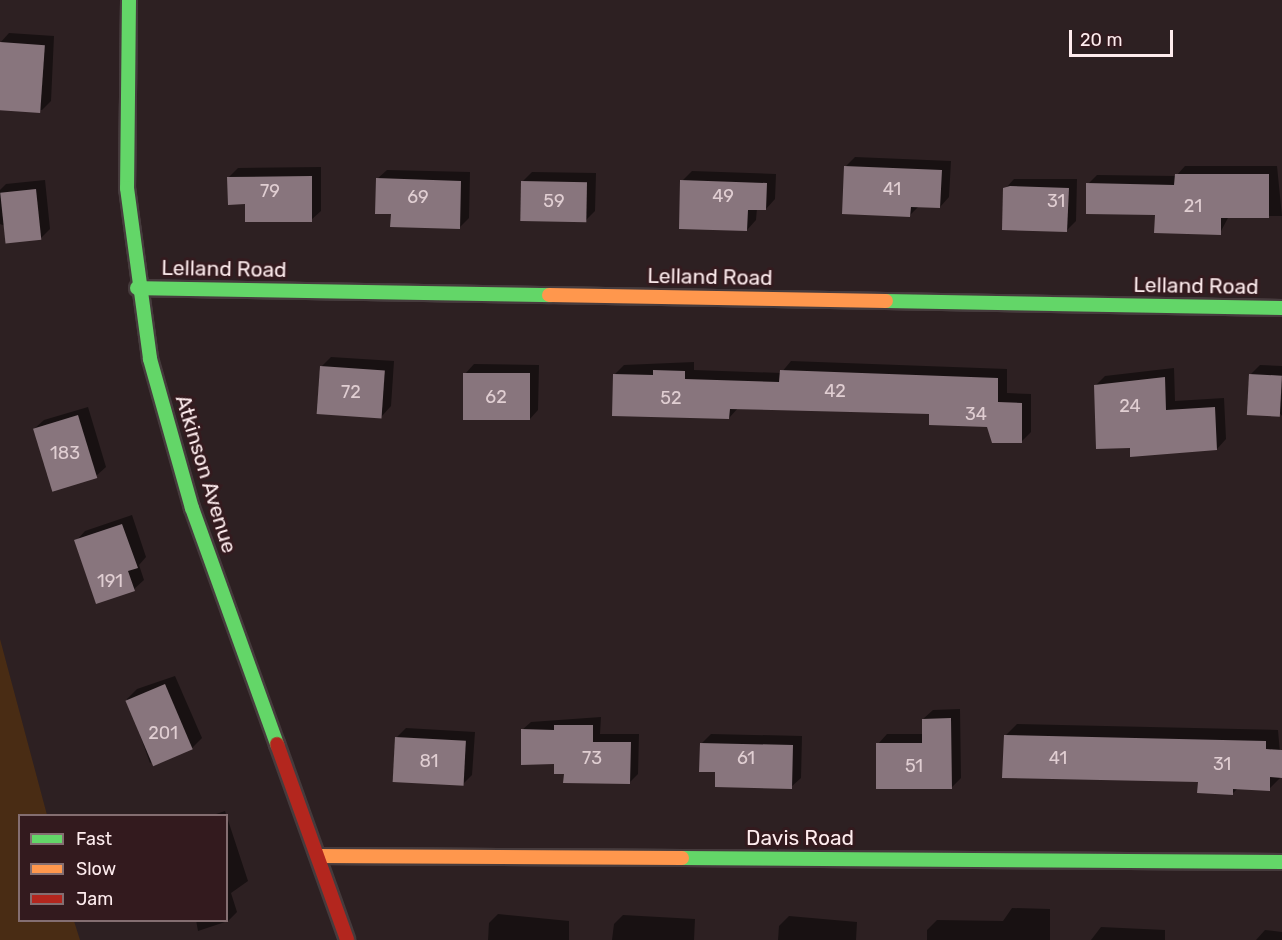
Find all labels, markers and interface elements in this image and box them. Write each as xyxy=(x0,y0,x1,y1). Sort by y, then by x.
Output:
scale bar xyxy=(1072,18,1176,56)
text: 20 m xyxy=(1080,29,1122,51)
house number: 41 xyxy=(883,178,901,200)
house number: 79 xyxy=(260,180,280,202)
house number: 49 xyxy=(712,185,734,207)
house number: 69 xyxy=(407,186,429,208)
house number: 59 xyxy=(543,190,565,212)
house number: 31 xyxy=(1047,190,1065,212)
house number: 21 xyxy=(1184,195,1202,217)
street label: Lelland Road xyxy=(161,255,287,283)
street label: Lelland Road xyxy=(647,263,773,291)
street label: Lelland Road xyxy=(1133,272,1259,300)
house number: 42 xyxy=(824,380,846,402)
house number: 72 xyxy=(341,381,361,403)
house number: 62 xyxy=(485,386,507,408)
house number: 52 xyxy=(660,387,682,409)
street label: Atkinson Avenue xyxy=(170,392,242,556)
house number: 24 xyxy=(1119,395,1141,417)
house number: 34 xyxy=(965,403,987,425)
house number: 183 xyxy=(50,442,80,464)
house number: 191 xyxy=(97,570,123,592)
house number: 201 xyxy=(148,722,178,744)
house number: 73 xyxy=(582,747,602,769)
house number: 61 xyxy=(737,747,755,769)
house number: 41 xyxy=(1049,747,1067,769)
house number: 81 xyxy=(419,750,439,772)
house number: 31 xyxy=(1213,753,1231,775)
house number: 51 xyxy=(905,755,923,777)
legend xyxy=(18,814,228,922)
street label: Davis Road xyxy=(746,825,854,851)
text: Fast xyxy=(76,828,112,850)
text: Slow xyxy=(76,858,116,880)
text: Jam xyxy=(76,888,113,910)

